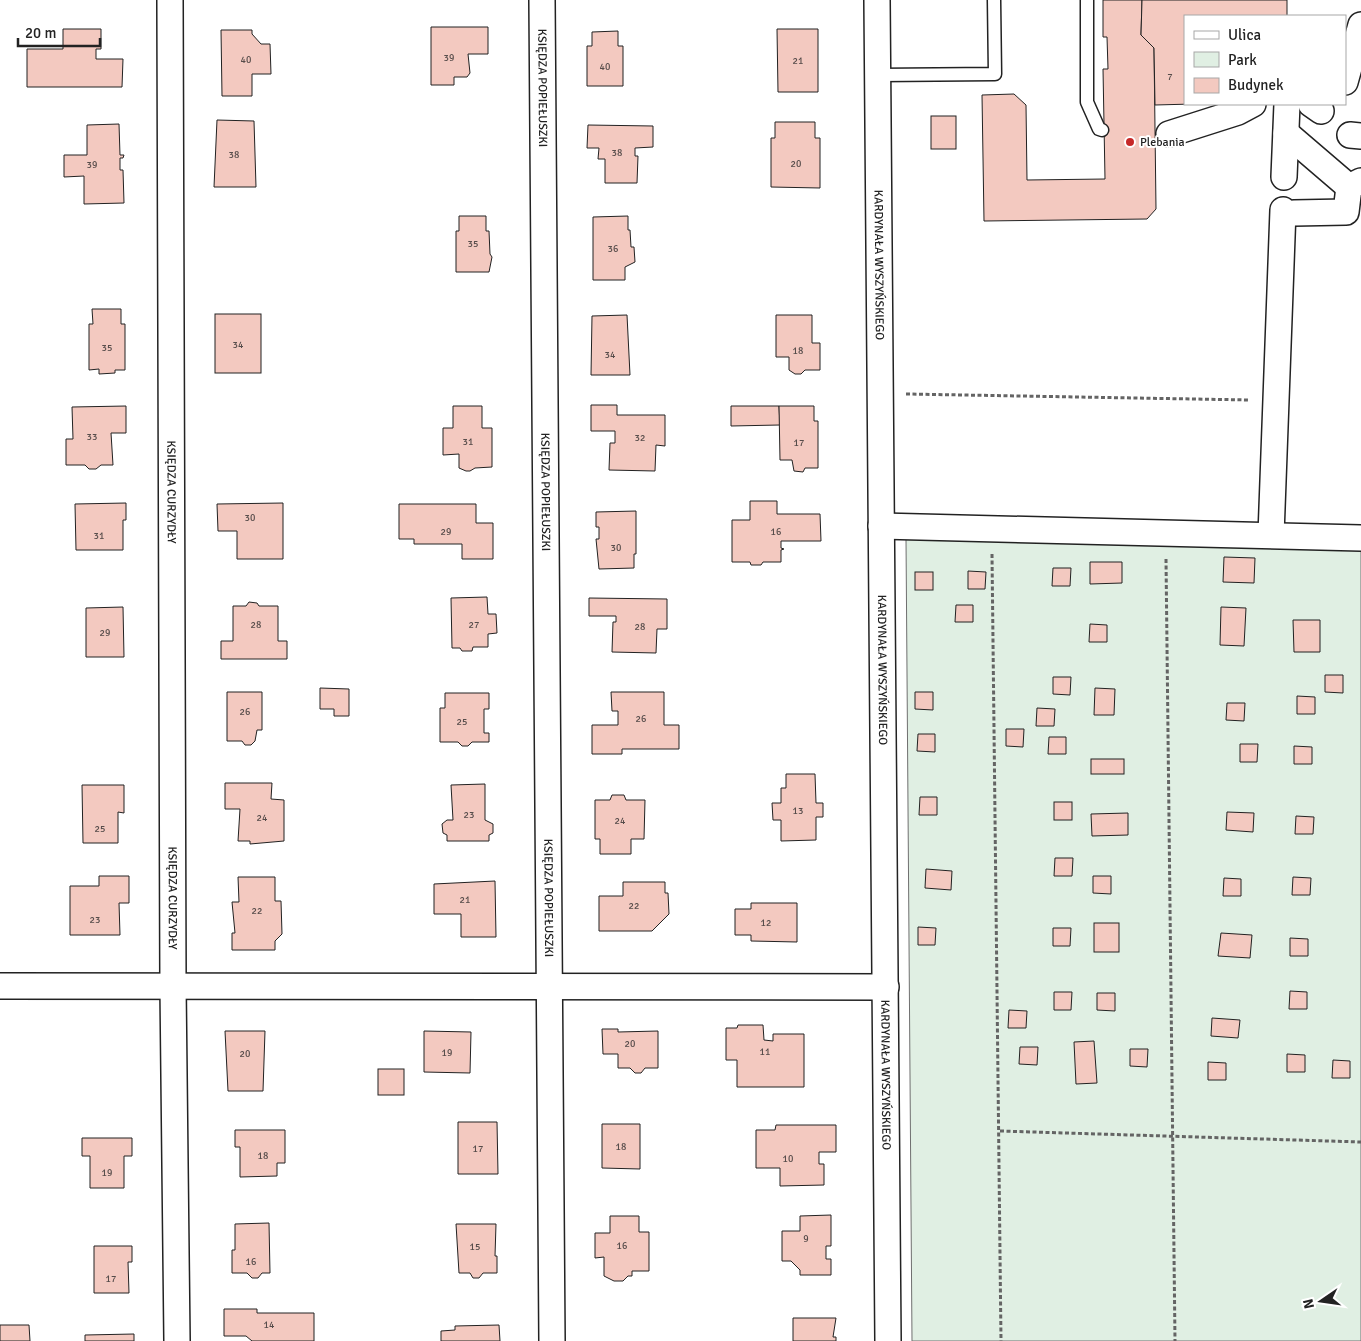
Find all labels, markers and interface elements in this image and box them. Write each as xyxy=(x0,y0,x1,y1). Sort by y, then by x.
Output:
scale bar xyxy=(18,15,100,47)
legend xyxy=(1184,15,1346,105)
text: 20 m xyxy=(25,24,56,42)
text: Ulica xyxy=(1228,26,1261,44)
street label: KSIĘDZA POPIEŁUSZKI xyxy=(534,29,550,147)
text: Park xyxy=(1228,51,1257,69)
house number: 39 xyxy=(444,52,454,64)
house number: 40 xyxy=(241,54,251,66)
house number: 21 xyxy=(793,55,803,67)
house number: 40 xyxy=(600,61,610,73)
house number: 7 xyxy=(1167,71,1173,83)
text: Budynek xyxy=(1228,76,1284,94)
place label: Plebania xyxy=(1140,135,1185,150)
marker: Plebania xyxy=(1124,136,1136,148)
house number: 38 xyxy=(612,147,622,159)
house number: 38 xyxy=(229,149,239,161)
house number: 20 xyxy=(791,158,801,170)
house number: 39 xyxy=(87,159,97,171)
street label: KARDYNAŁA WYSZYŃSKIEGO xyxy=(871,190,887,340)
house number: 35 xyxy=(468,238,478,250)
house number: 36 xyxy=(608,243,618,255)
house number: 34 xyxy=(233,339,244,351)
house number: 35 xyxy=(102,342,112,354)
house number: 18 xyxy=(793,345,803,357)
house number: 34 xyxy=(605,349,616,361)
house number: 33 xyxy=(87,431,97,443)
house number: 32 xyxy=(635,432,645,444)
street label: KSIĘDZA POPIEŁUSZKI xyxy=(537,433,553,551)
house number: 31 xyxy=(463,436,473,448)
house number: 17 xyxy=(794,437,804,449)
street label: KSIĘDZA CURZYDŁY xyxy=(163,440,179,544)
house number: 30 xyxy=(245,512,255,524)
house number: 29 xyxy=(441,526,451,538)
house number: 16 xyxy=(771,526,781,538)
house number: 31 xyxy=(94,530,104,542)
house number: 30 xyxy=(611,542,621,554)
street label: KARDYNAŁA WYSZYŃSKIEGO xyxy=(874,595,890,745)
house number: 28 xyxy=(251,619,261,631)
house number: 27 xyxy=(469,619,479,631)
house number: 28 xyxy=(635,621,645,633)
house number: 29 xyxy=(100,627,110,639)
house number: 26 xyxy=(240,706,250,718)
house number: 26 xyxy=(636,713,646,725)
house number: 25 xyxy=(457,716,467,728)
house number: 13 xyxy=(793,805,803,817)
house number: 23 xyxy=(464,809,474,821)
house number: 24 xyxy=(257,812,268,824)
house number: 24 xyxy=(615,815,626,827)
house number: 25 xyxy=(95,823,105,835)
street label: KSIĘDZA POPIEŁUSZKI xyxy=(540,839,556,957)
street label: KSIĘDZA CURZYDŁY xyxy=(165,846,180,950)
house number: 21 xyxy=(460,894,470,906)
house number: 22 xyxy=(629,900,639,912)
house number: 22 xyxy=(252,905,262,917)
house number: 23 xyxy=(90,914,100,926)
house number: 12 xyxy=(761,917,771,929)
street label: KARDYNAŁA WYSZYŃSKIEGO xyxy=(877,1000,893,1150)
house number: 20 xyxy=(625,1038,635,1050)
house number: 11 xyxy=(760,1046,770,1058)
house number: 19 xyxy=(442,1047,452,1059)
house number: 20 xyxy=(240,1048,250,1060)
house number: 18 xyxy=(616,1141,626,1153)
house number: 17 xyxy=(473,1143,483,1155)
house number: 18 xyxy=(258,1150,268,1162)
house number: 10 xyxy=(783,1153,793,1165)
house number: 19 xyxy=(102,1167,112,1179)
house number: 9 xyxy=(803,1233,809,1245)
house number: 16 xyxy=(617,1240,627,1252)
house number: 15 xyxy=(470,1241,480,1253)
house number: 16 xyxy=(246,1256,256,1268)
house number: 17 xyxy=(106,1273,116,1285)
north arrow xyxy=(1296,1276,1346,1326)
text: N xyxy=(1299,1297,1318,1310)
house number: 14 xyxy=(264,1319,275,1331)

